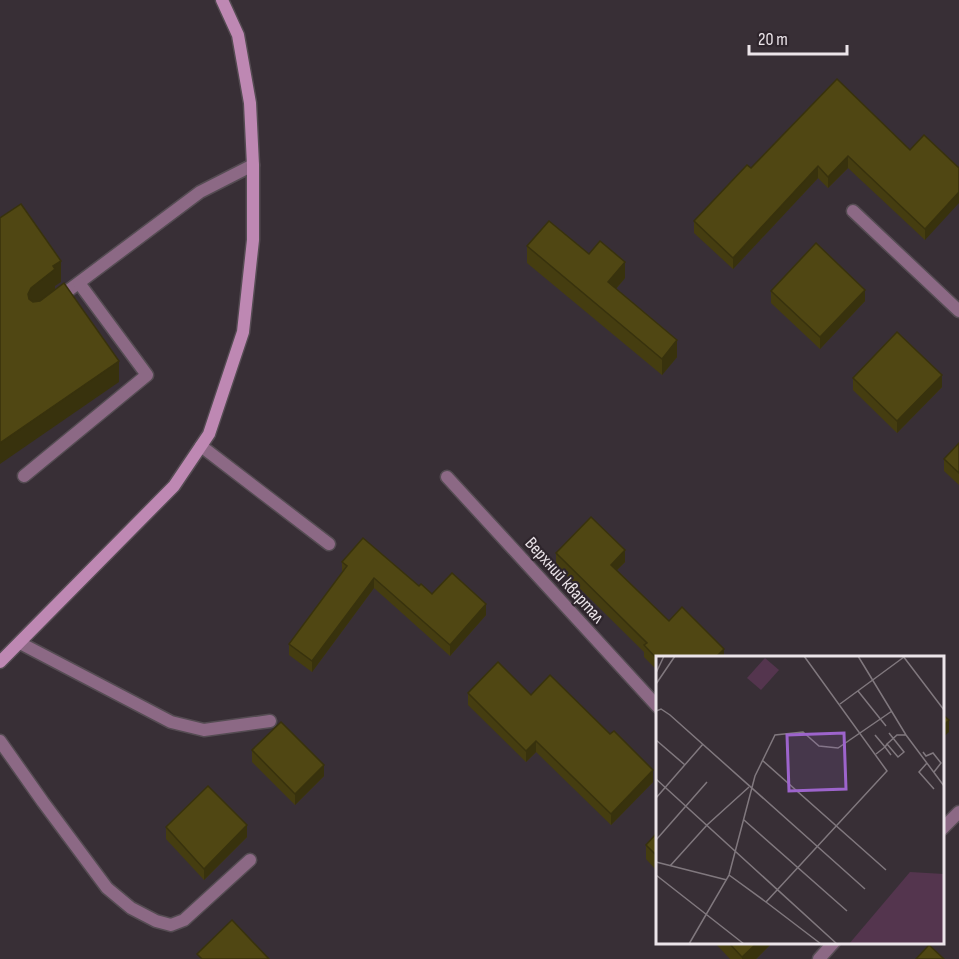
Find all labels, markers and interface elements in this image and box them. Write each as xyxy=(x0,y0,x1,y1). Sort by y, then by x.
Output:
scale bar xyxy=(749,18,846,56)
text: 20 m xyxy=(758,29,788,50)
street label: Верхний квартал xyxy=(521,533,609,628)
inset map xyxy=(656,656,944,944)

